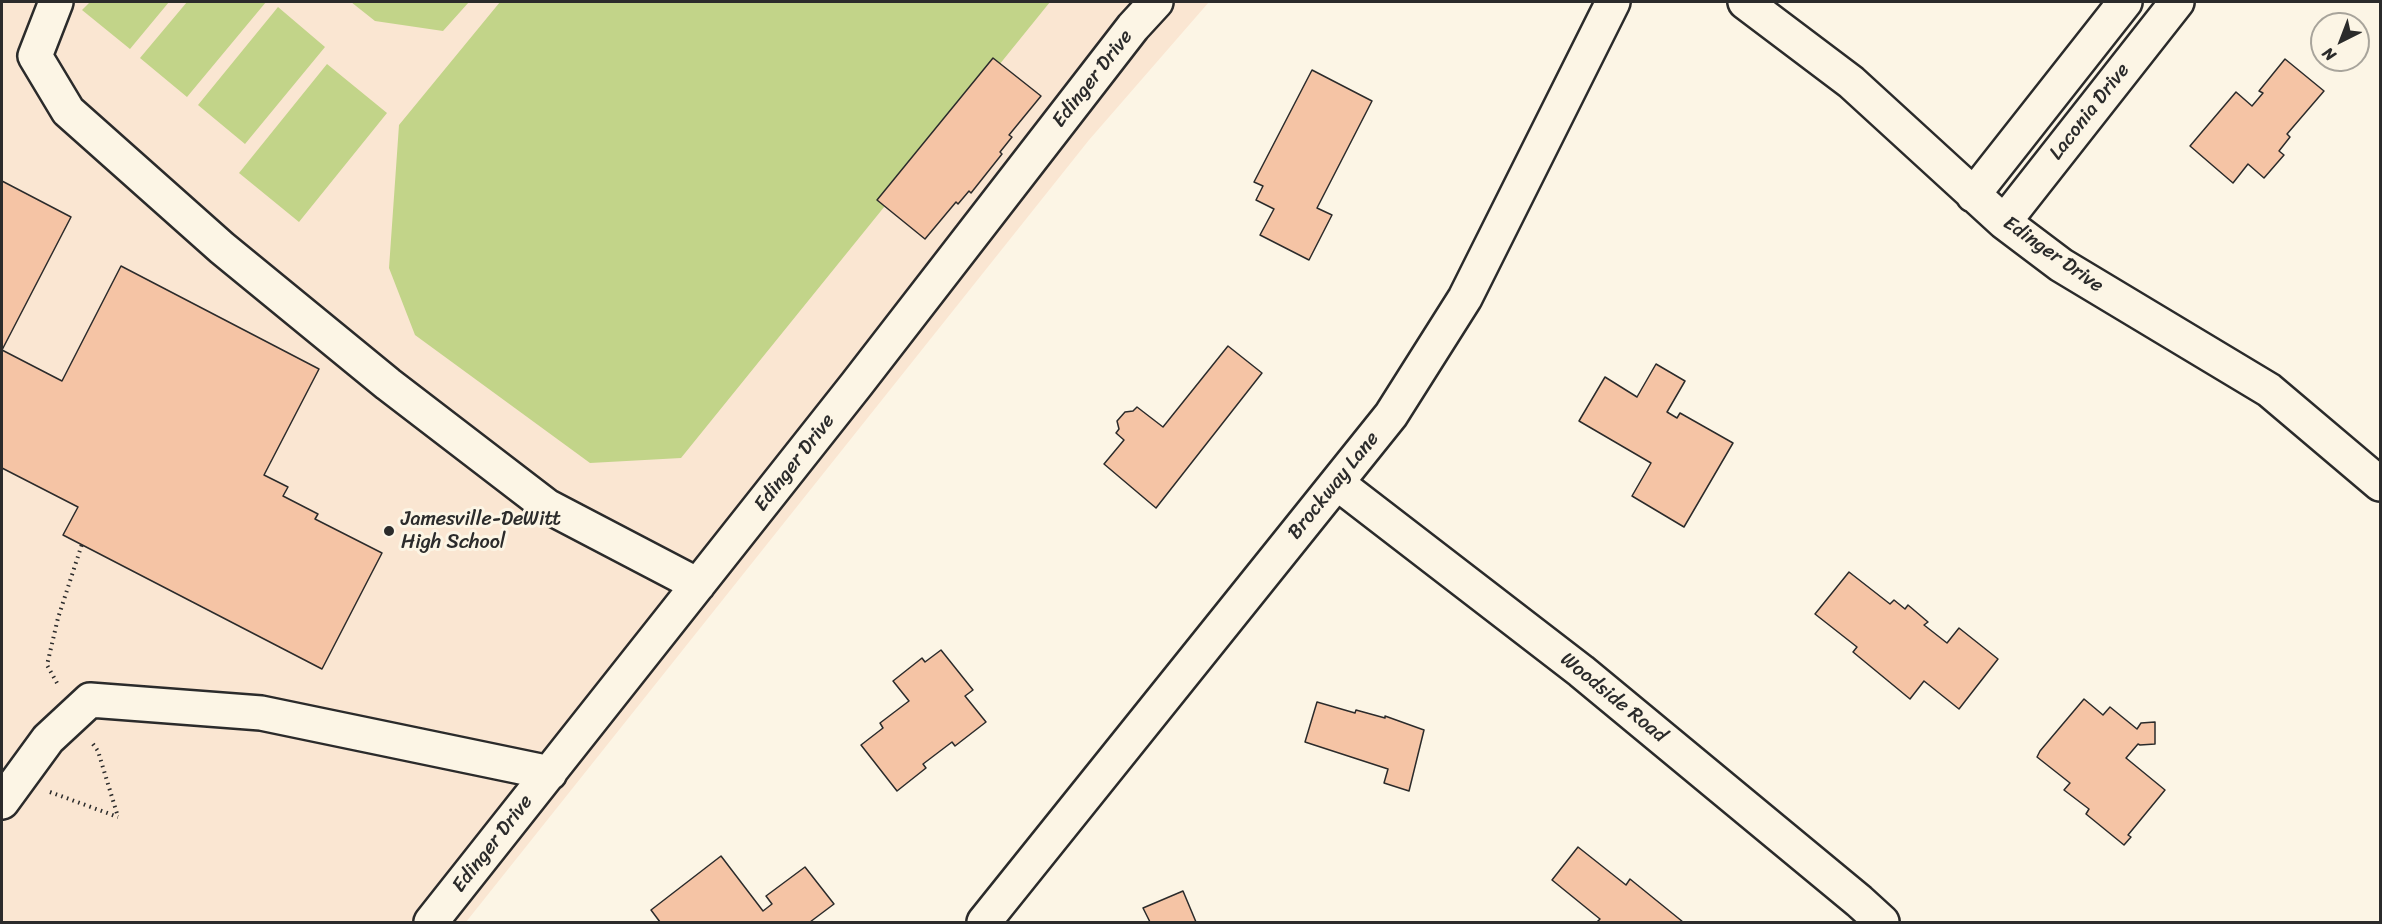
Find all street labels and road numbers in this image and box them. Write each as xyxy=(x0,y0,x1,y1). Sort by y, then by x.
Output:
street label: Edinger Drive xyxy=(1048,26,1138,132)
street label: Laconia Drive xyxy=(2045,59,2135,165)
street label: Edinger Drive xyxy=(1998,212,2108,298)
street label: Edinger Drive xyxy=(750,410,840,516)
street label: Brockway Lane xyxy=(1283,427,1385,545)
street label: Woodside Road xyxy=(1555,648,1671,748)
street label: Edinger Drive xyxy=(448,791,538,897)

